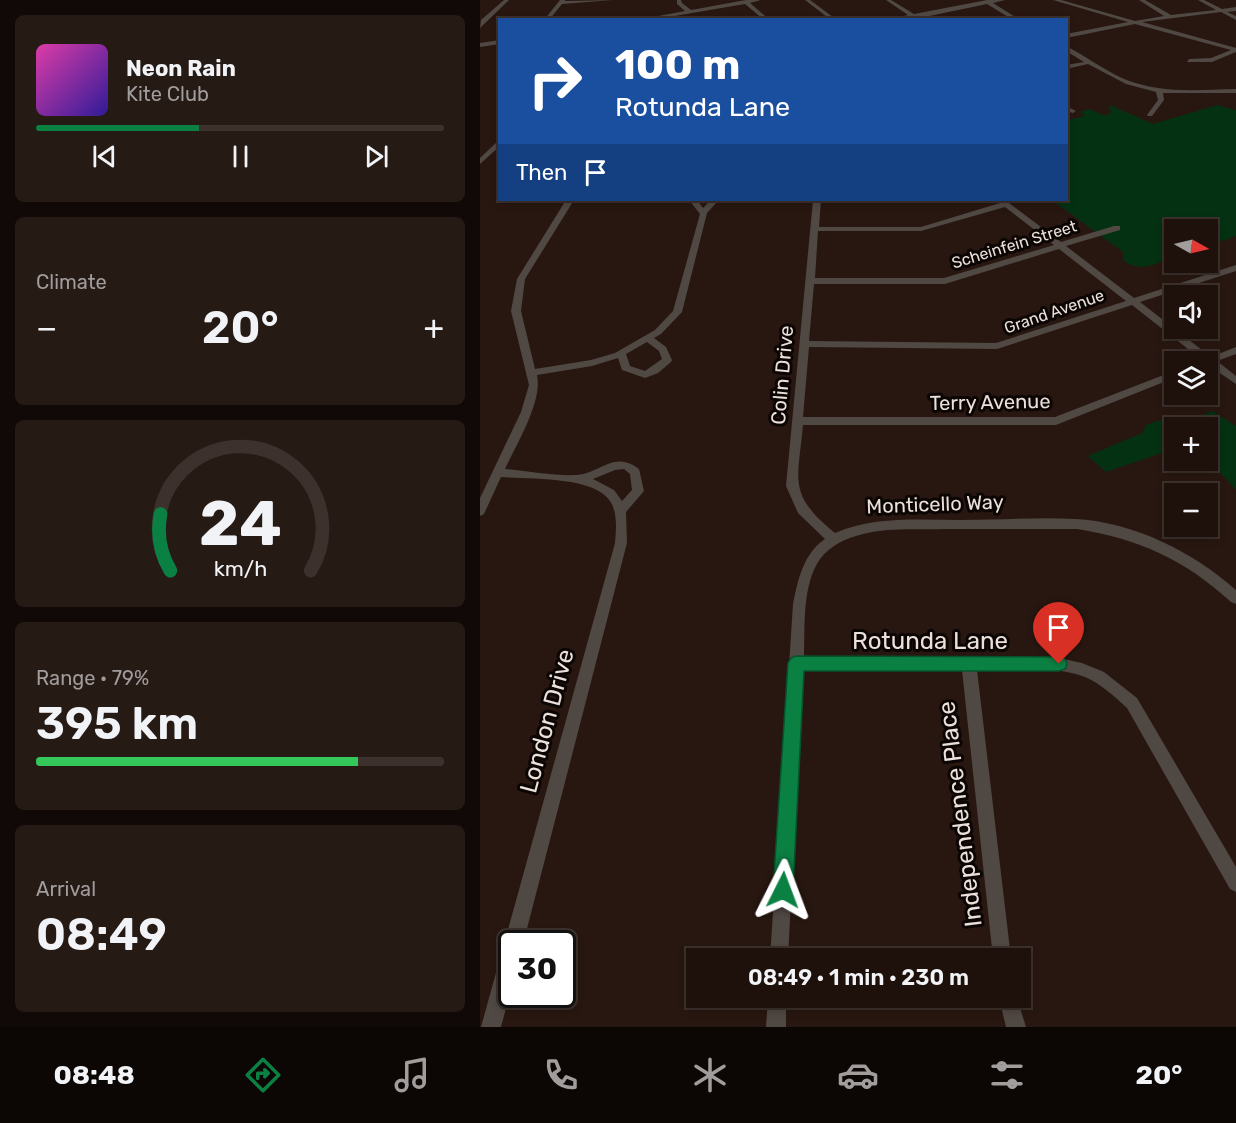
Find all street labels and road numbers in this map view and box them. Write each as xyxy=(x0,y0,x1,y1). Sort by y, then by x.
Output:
street label: Scheinfein Street xyxy=(949,216,1079,273)
street label: Grand Avenue xyxy=(1002,285,1107,337)
street label: Colin Drive xyxy=(766,324,798,426)
street label: Terry Avenue xyxy=(929,389,1051,415)
street label: Monticello Way xyxy=(866,490,1004,518)
street label: Rotunda Lane xyxy=(852,627,1008,655)
street label: London Drive xyxy=(514,646,580,796)
street label: Independence Place xyxy=(932,700,988,928)

